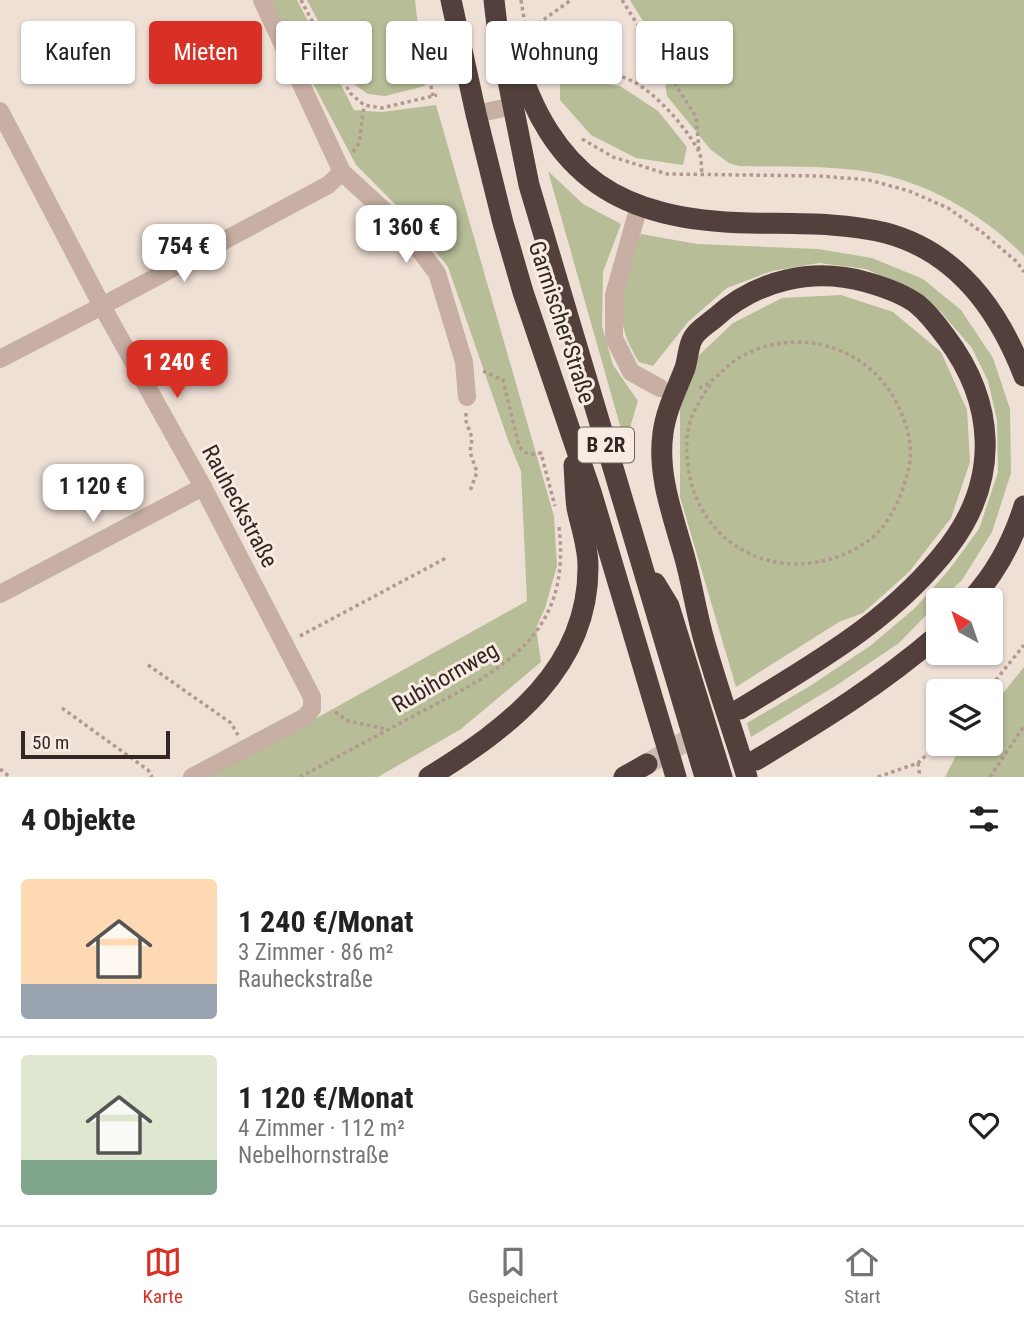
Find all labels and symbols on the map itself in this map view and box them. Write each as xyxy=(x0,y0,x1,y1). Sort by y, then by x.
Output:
pin: 1 360 € xyxy=(341,205,471,265)
pin: 754 € xyxy=(135,224,233,284)
street label: Garmischer Straße xyxy=(523,238,600,406)
pin: 1 240 € xyxy=(112,340,242,400)
road number: B 2R xyxy=(578,428,634,462)
street label: Rauheckstraße xyxy=(196,440,283,572)
pin: 1 120 € xyxy=(28,464,158,524)
north arrow xyxy=(926,588,1003,665)
street label: Rubihornweg xyxy=(387,636,503,719)
scale bar xyxy=(21,728,170,760)

